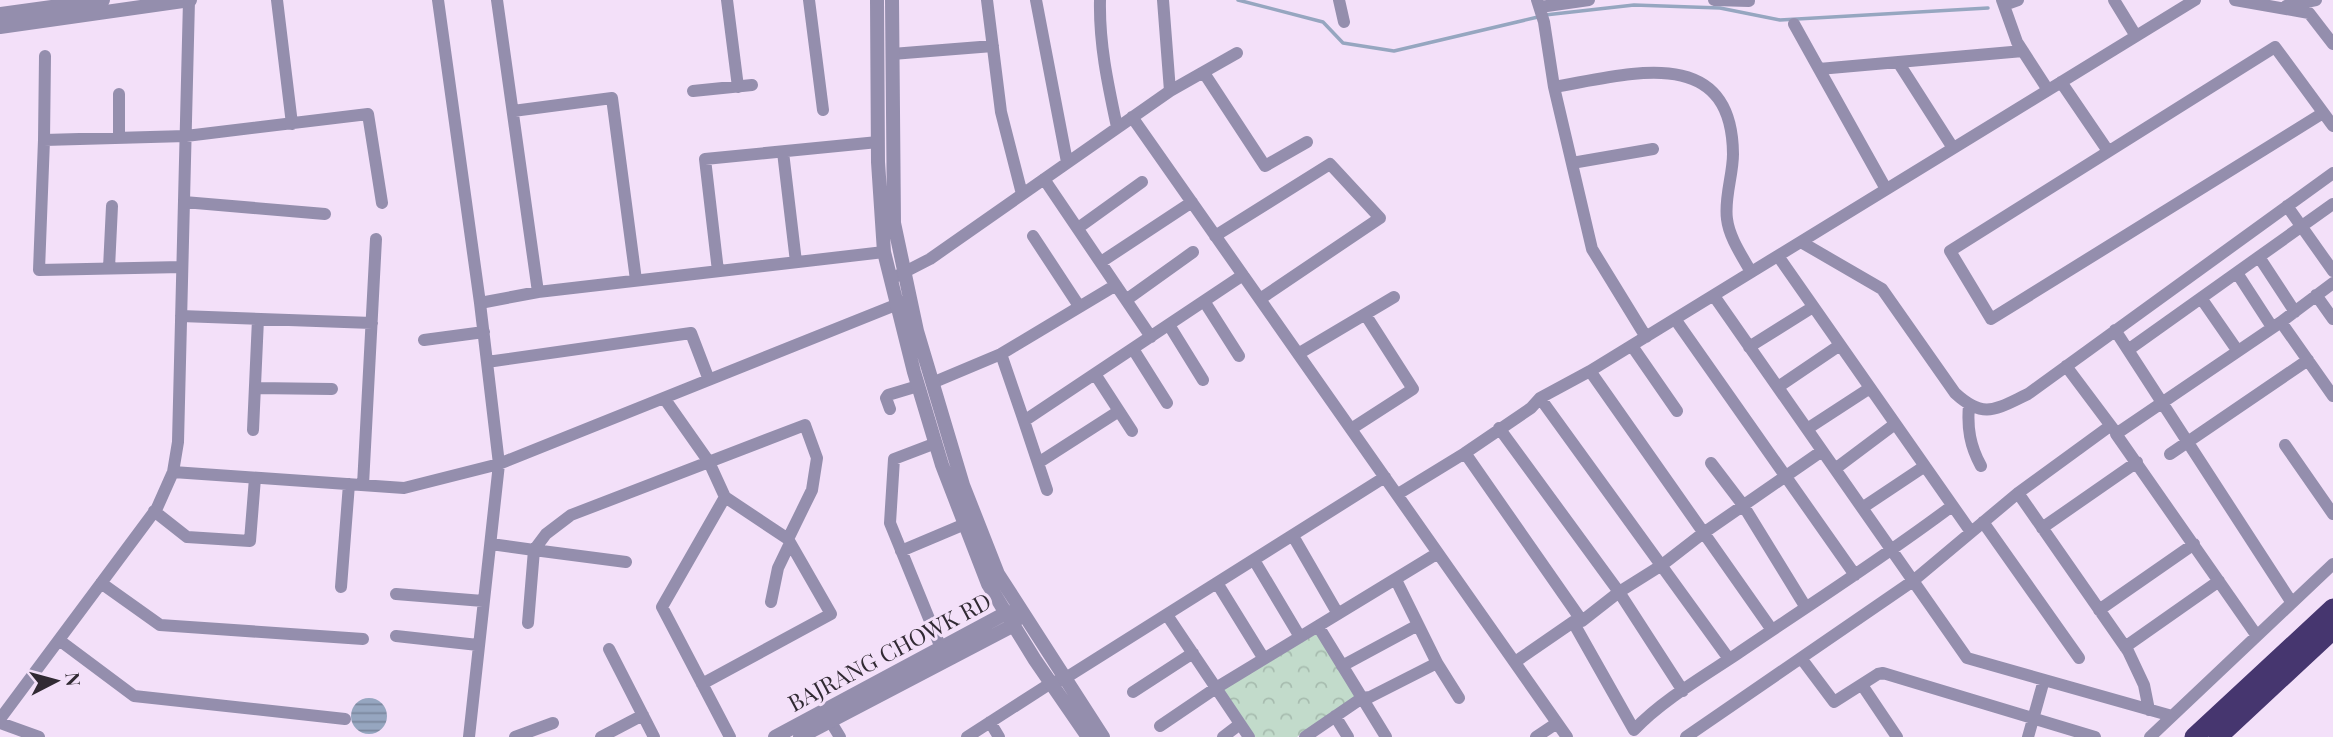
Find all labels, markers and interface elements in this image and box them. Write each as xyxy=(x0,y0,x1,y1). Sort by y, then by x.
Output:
street label: BAJRANG CHOWK RD xyxy=(782,584,996,718)
north arrow xyxy=(21,646,91,716)
text: N xyxy=(60,671,88,688)

